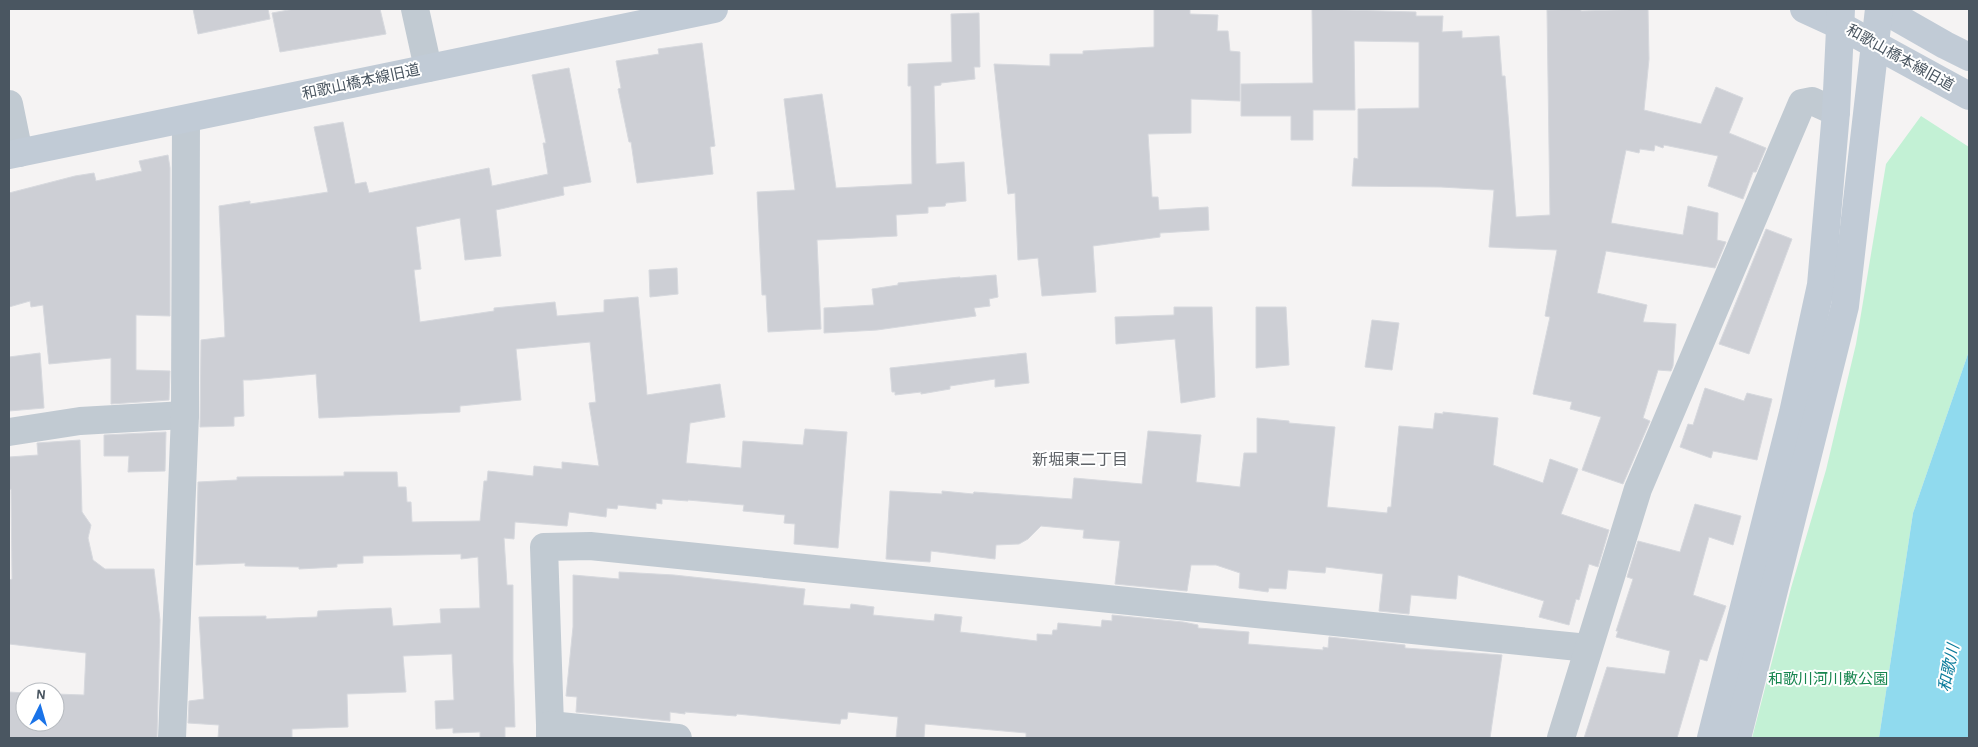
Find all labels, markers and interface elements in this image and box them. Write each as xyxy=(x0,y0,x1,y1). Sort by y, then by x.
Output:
street label: 和歌山橋本線旧道 xyxy=(1844,21,1957,94)
street label: 和歌山橋本線旧道 xyxy=(301,61,421,102)
district label: 新堀東二丁目 xyxy=(1032,451,1128,468)
water label: 和歌川 xyxy=(1935,641,1962,693)
park label: 和歌川河川敷公園 xyxy=(1768,670,1888,687)
north arrow xyxy=(15,682,65,732)
text: N xyxy=(36,688,47,702)

